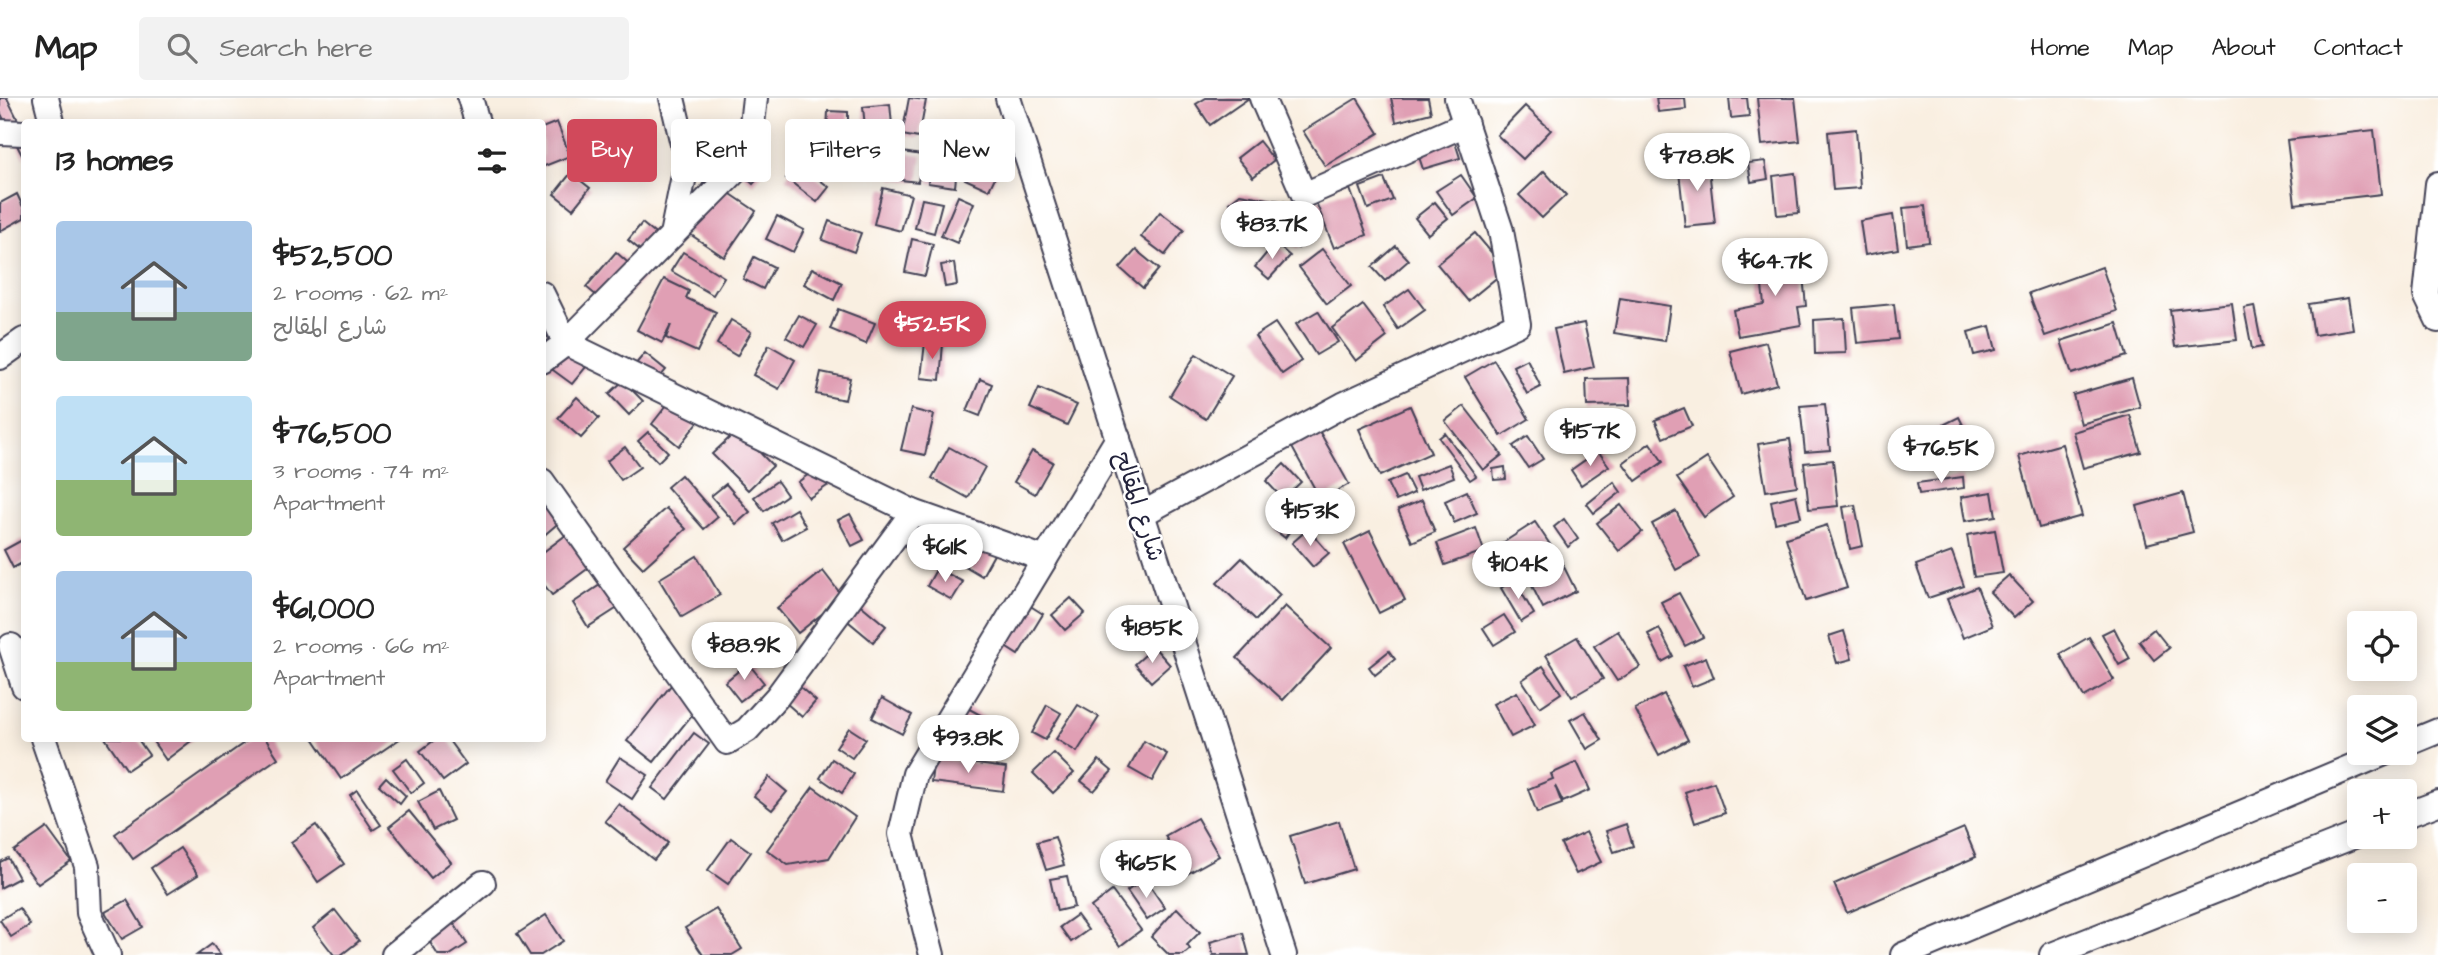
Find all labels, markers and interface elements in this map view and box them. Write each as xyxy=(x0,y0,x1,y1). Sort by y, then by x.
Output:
search box xyxy=(139,17,629,80)
text: Map xyxy=(35,25,97,71)
icon: search xyxy=(163,29,201,67)
text: Search here xyxy=(219,30,373,66)
text: Home xyxy=(2030,31,2090,65)
text: Map xyxy=(2128,31,2173,65)
text: About xyxy=(2211,31,2276,65)
text: Contact xyxy=(2314,31,2403,65)
chip: Buy xyxy=(567,119,657,182)
chip: Rent xyxy=(671,119,771,182)
chip: Filters xyxy=(785,119,905,182)
chip: New xyxy=(919,119,1015,182)
pin: $78.8K xyxy=(1640,134,1754,193)
text: 13 homes xyxy=(56,140,173,182)
text: $78.8K xyxy=(1660,140,1734,172)
icon: filters xyxy=(473,142,511,180)
pin: $83.7K xyxy=(1215,202,1329,261)
text: $83.7K xyxy=(1237,208,1307,240)
text: $52,500 xyxy=(273,235,393,277)
pin: $64.7K xyxy=(1718,238,1832,298)
text: $64.7K xyxy=(1738,245,1812,277)
icon: home xyxy=(112,249,196,333)
text: 2 rooms · 62 m² xyxy=(273,277,448,309)
pin: $52.5K xyxy=(875,302,989,361)
text: $52.5K xyxy=(894,308,970,340)
text: شارع المقالح xyxy=(273,311,387,343)
pin: $157K xyxy=(1541,408,1639,468)
text: $76,500 xyxy=(273,413,391,455)
text: $157K xyxy=(1560,415,1620,447)
icon: home xyxy=(112,424,196,508)
pin: $76.5K xyxy=(1884,426,1998,485)
text: $76.5K xyxy=(1904,432,1978,464)
street label: شارع المقالح xyxy=(1106,447,1172,566)
text: 3 rooms · 74 m² xyxy=(273,455,449,487)
text: Apartment xyxy=(273,487,385,519)
pin: $153K xyxy=(1261,489,1359,548)
text: $153K xyxy=(1281,495,1339,527)
pin: $61K xyxy=(904,524,986,584)
text: $61K xyxy=(923,531,967,563)
pin: $104K xyxy=(1469,542,1567,601)
text: $104K xyxy=(1488,548,1548,580)
text: $61,000 xyxy=(273,588,374,630)
icon: home xyxy=(112,599,196,683)
pin: $185K xyxy=(1103,606,1201,665)
map controls xyxy=(2347,611,2417,933)
button: locate xyxy=(2347,611,2417,681)
text: $185K xyxy=(1122,612,1182,644)
pin: $88.9K xyxy=(687,622,801,682)
text: $88.9K xyxy=(708,629,780,661)
text: 2 rooms · 66 m² xyxy=(273,630,450,662)
text: Apartment xyxy=(273,662,385,694)
button: layers xyxy=(2347,695,2417,765)
pin: $93.8K xyxy=(911,716,1025,775)
text: $93.8K xyxy=(933,722,1003,754)
button: + xyxy=(2347,779,2417,849)
pin: $165K xyxy=(1097,840,1195,900)
text: $165K xyxy=(1116,847,1176,879)
button: − xyxy=(2347,863,2417,933)

